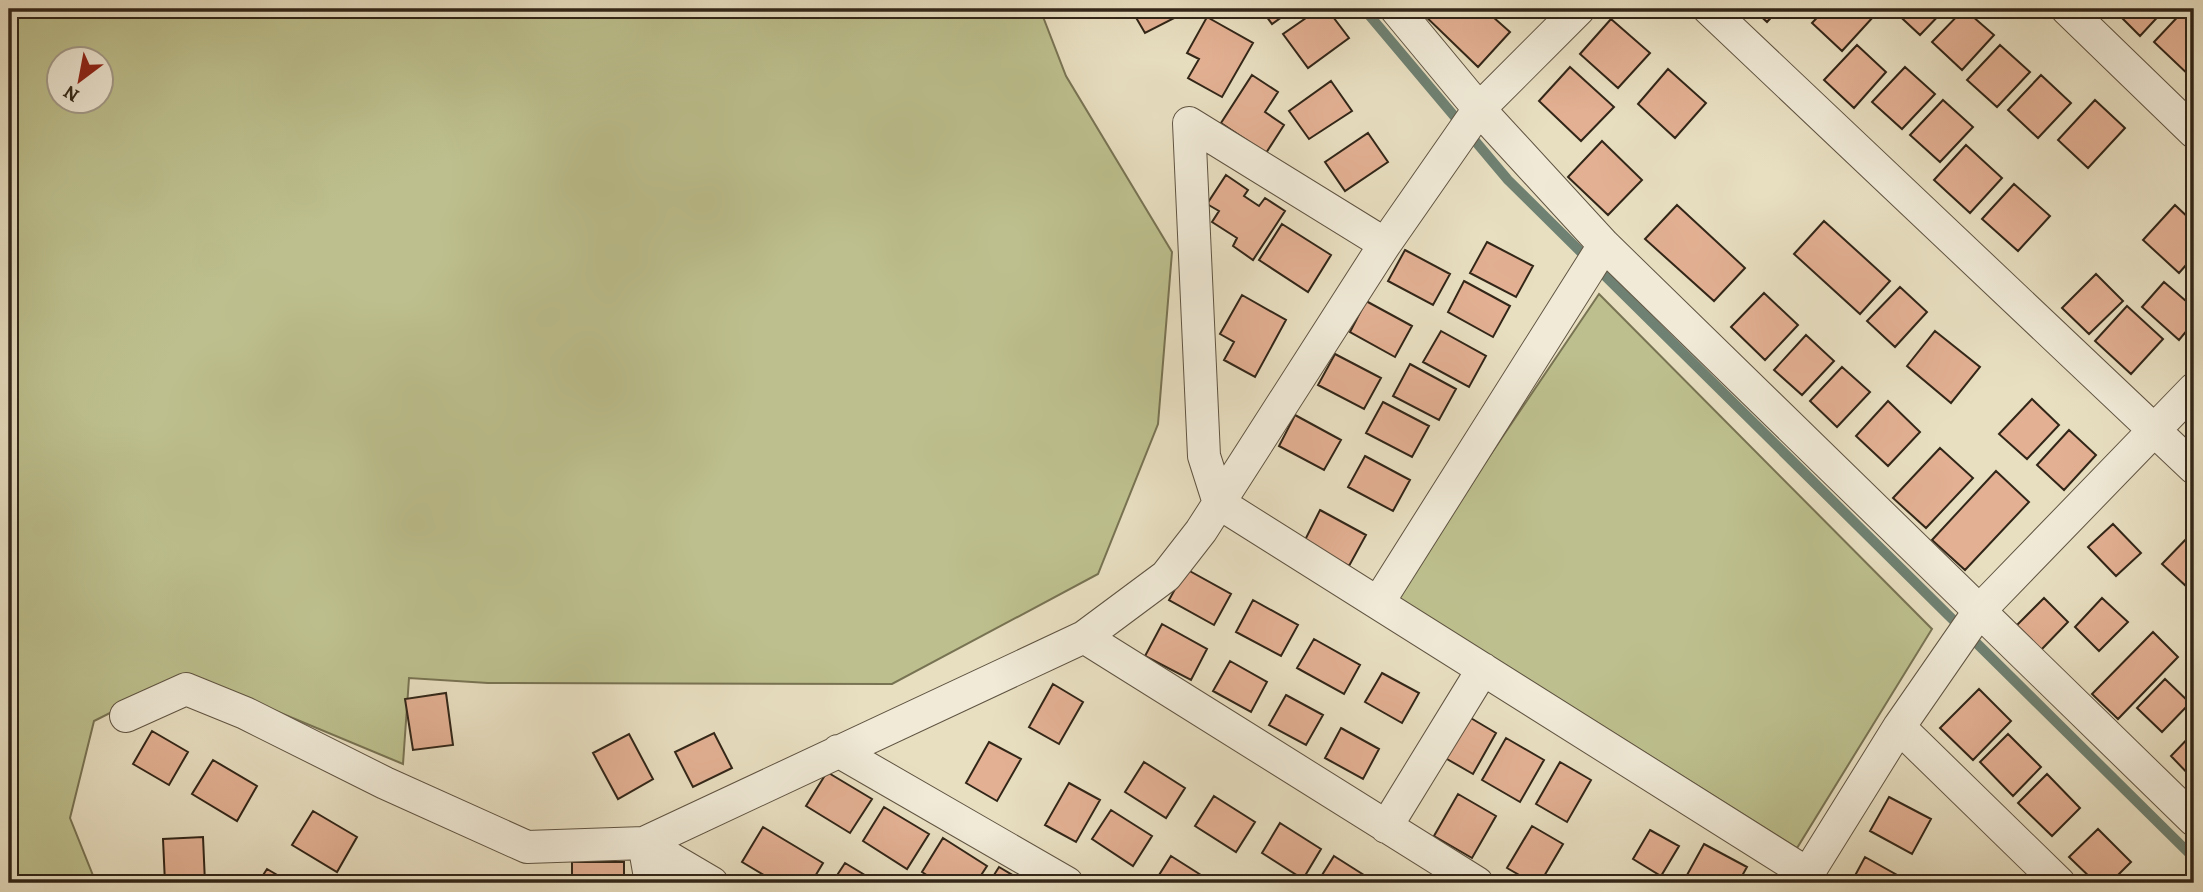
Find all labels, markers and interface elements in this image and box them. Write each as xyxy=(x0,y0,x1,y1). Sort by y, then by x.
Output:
north arrow xyxy=(46,46,116,116)
text: N xyxy=(59,79,84,108)

